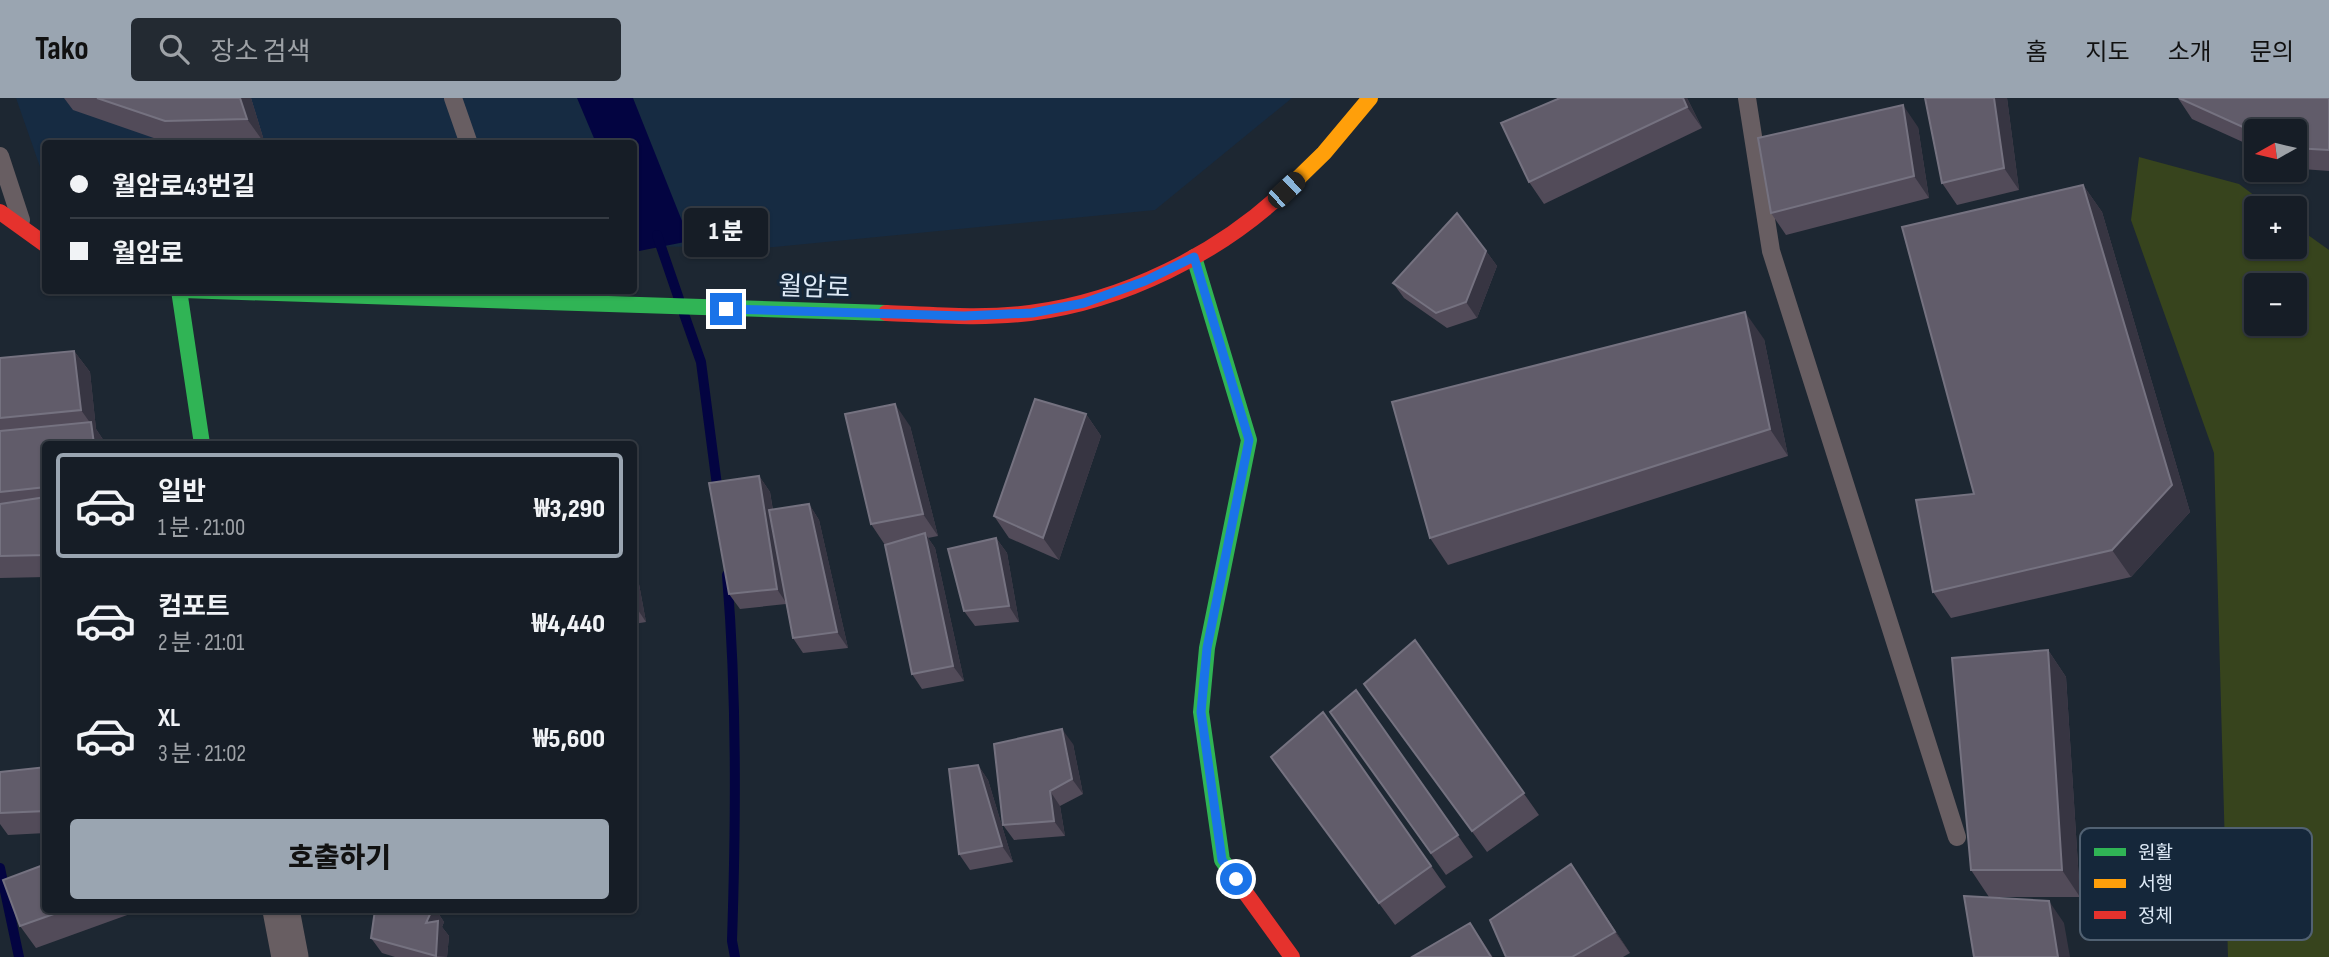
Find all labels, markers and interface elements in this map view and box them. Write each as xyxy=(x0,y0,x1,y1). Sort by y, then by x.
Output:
search box xyxy=(131,18,621,81)
text: Tako xyxy=(35,29,89,69)
icon: search xyxy=(155,30,193,68)
text: 장소 검색 xyxy=(211,37,310,68)
text: 홈 xyxy=(2025,38,2047,67)
text: 지도 xyxy=(2085,38,2130,67)
text: 소개 xyxy=(2168,38,2212,67)
text: 문의 xyxy=(2250,38,2294,67)
north arrow xyxy=(2244,119,2306,182)
map controls xyxy=(2244,119,2307,336)
car xyxy=(1264,168,1309,212)
text: 월암로43번길 xyxy=(112,172,255,203)
button: + xyxy=(2244,196,2307,259)
callout: 1 분 xyxy=(684,208,768,256)
text: 1 분 xyxy=(709,218,743,246)
text: 월암로 xyxy=(112,239,184,270)
street label: 월암로 xyxy=(778,271,850,305)
button: − xyxy=(2244,273,2307,336)
route end xyxy=(710,293,742,325)
icon: car xyxy=(74,474,137,537)
text: 일반 xyxy=(158,477,206,508)
text: ₩3,290 xyxy=(534,494,605,525)
text: 1 분 · 21:00 xyxy=(158,514,245,542)
icon: car xyxy=(74,589,137,652)
text: 컴포트 xyxy=(158,592,230,623)
text: ₩4,440 xyxy=(532,609,605,640)
text: 2 분 · 21:01 xyxy=(158,629,244,657)
text: XL xyxy=(158,703,180,734)
icon: car xyxy=(74,704,137,767)
text: ₩5,600 xyxy=(533,724,605,755)
text: 3 분 · 21:02 xyxy=(158,740,246,768)
button: 호출하기 xyxy=(70,819,609,899)
legend xyxy=(2080,828,2312,940)
text: 원활 xyxy=(2138,842,2173,865)
route start xyxy=(1220,863,1252,895)
text: 서행 xyxy=(2138,873,2173,896)
text: 정체 xyxy=(2138,905,2173,928)

